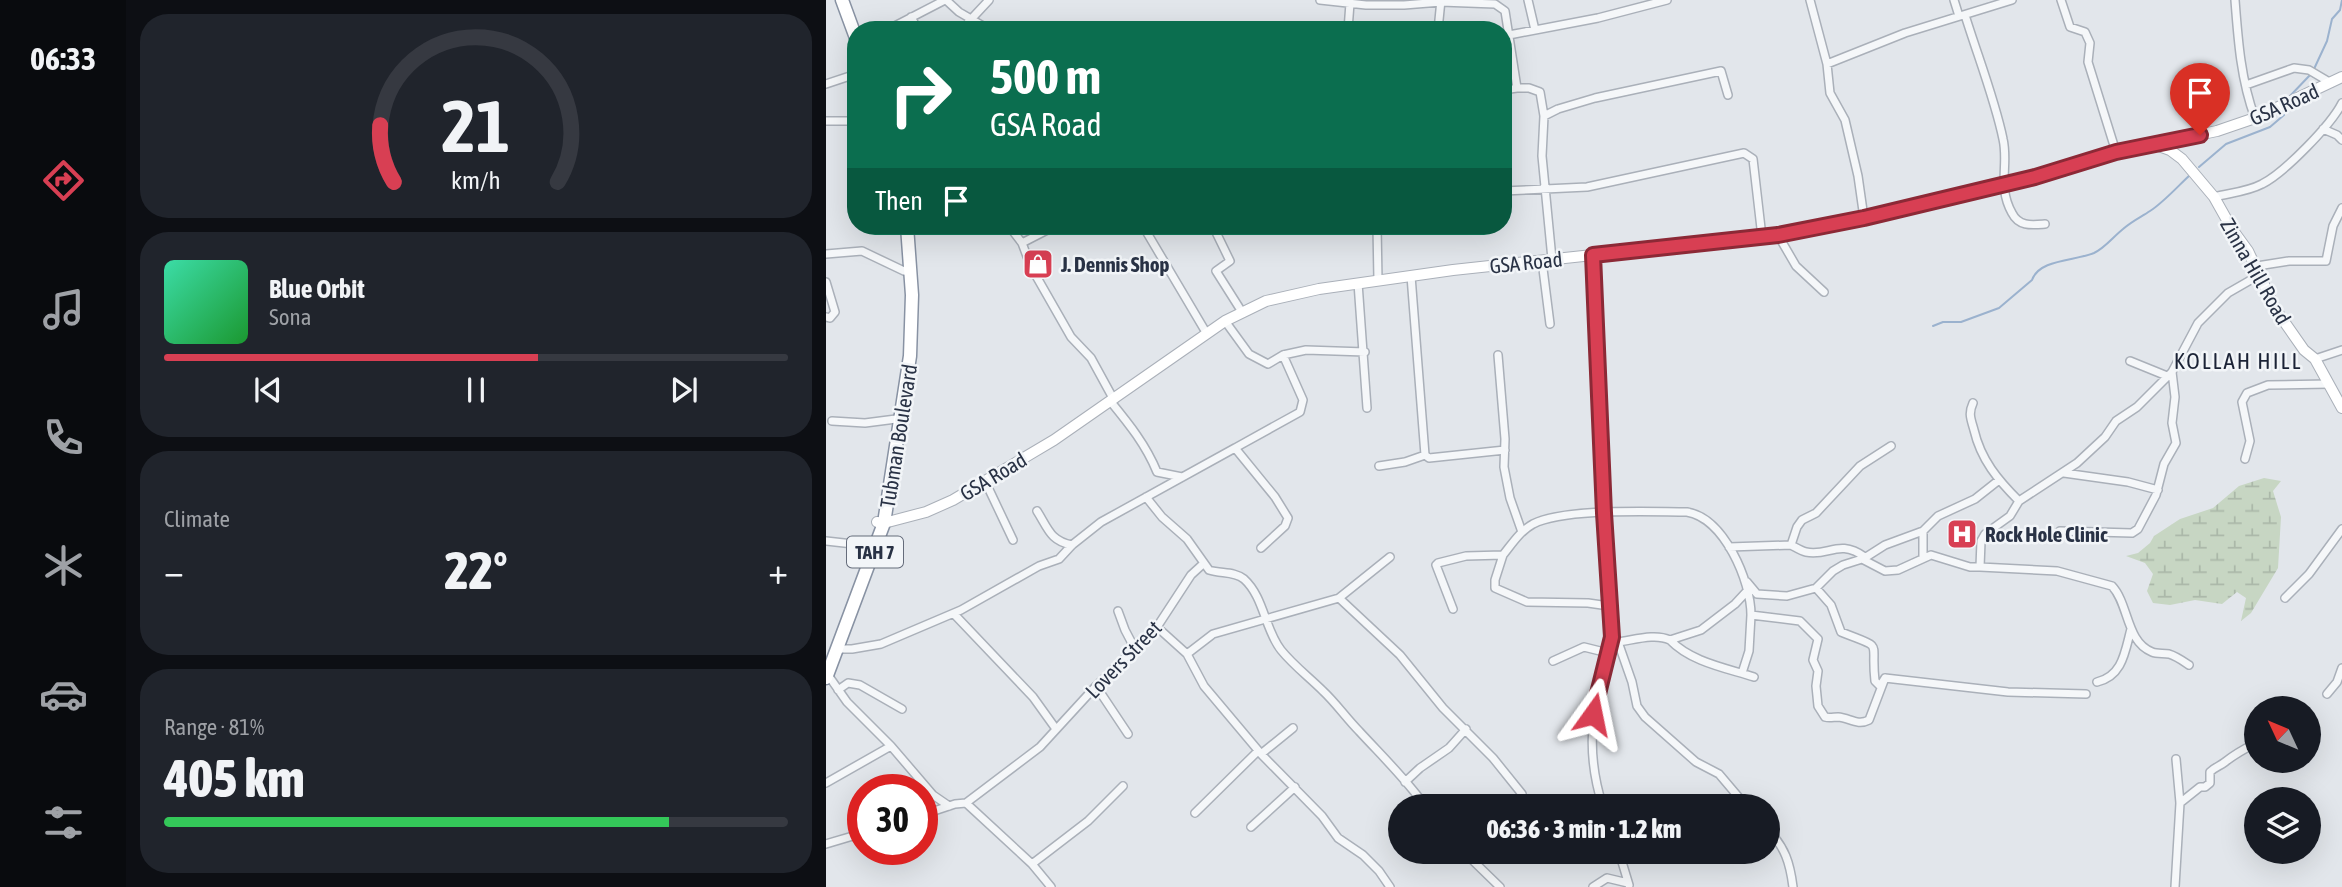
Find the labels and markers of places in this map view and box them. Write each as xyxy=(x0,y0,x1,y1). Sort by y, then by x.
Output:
pin xyxy=(2170,63,2230,135)
shop icon: J. Dennis Shop xyxy=(1021,247,1055,281)
place label: J. Dennis Shop xyxy=(1060,252,1170,276)
hospital icon: Rock Hole Clinic xyxy=(1945,517,1979,551)
place label: Rock Hole Clinic xyxy=(1985,522,2108,546)

